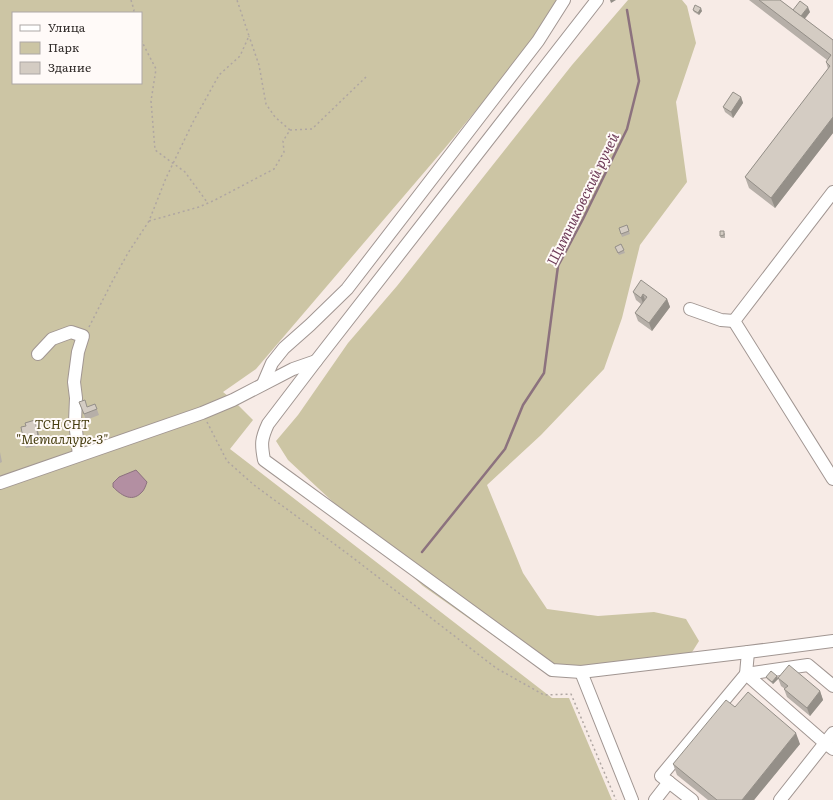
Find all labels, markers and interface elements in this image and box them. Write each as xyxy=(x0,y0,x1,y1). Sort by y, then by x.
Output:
legend xyxy=(12,12,142,84)
text: Улица xyxy=(48,18,86,36)
text: Парк xyxy=(48,38,79,56)
text: Здание xyxy=(48,58,91,76)
water label: Щитниковский ручей xyxy=(541,128,623,268)
park label: ТСН СНТ "Металлург-3" xyxy=(16,414,108,448)

